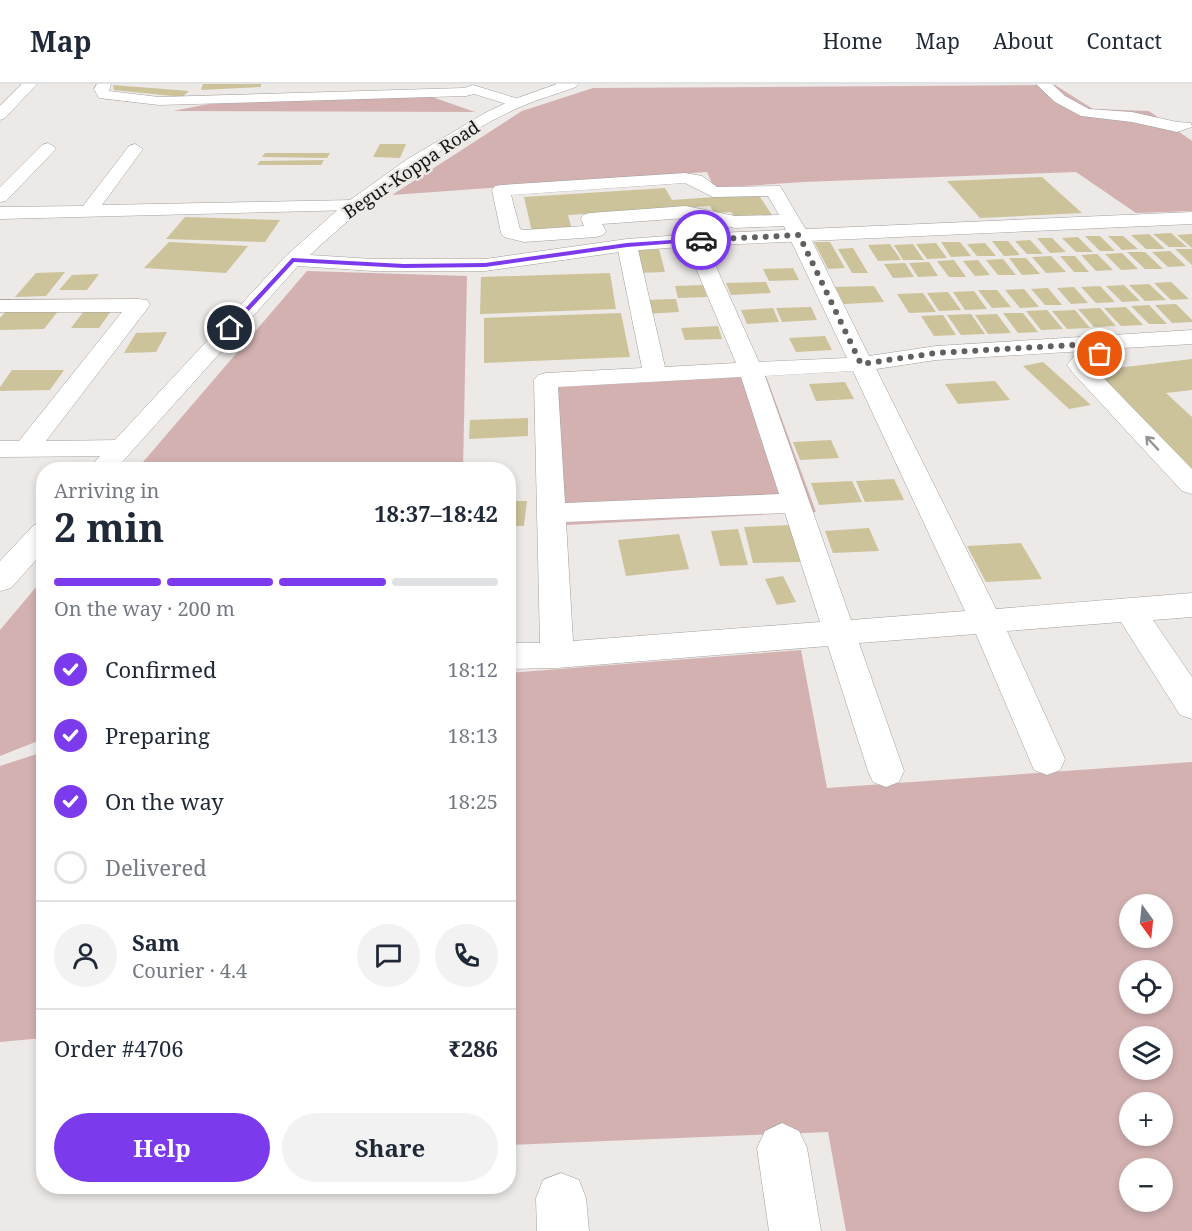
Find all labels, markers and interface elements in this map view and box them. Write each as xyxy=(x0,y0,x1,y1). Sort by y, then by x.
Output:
text: Map xyxy=(30,22,92,60)
text: Home xyxy=(823,27,883,55)
text: Map xyxy=(916,27,960,55)
text: About xyxy=(993,27,1054,55)
text: Contact xyxy=(1087,27,1162,55)
street label: Begur-Koppa Road xyxy=(338,114,484,224)
courier xyxy=(671,210,731,270)
icon: car xyxy=(685,224,718,257)
pin xyxy=(204,302,255,353)
icon: home xyxy=(213,311,246,344)
pin xyxy=(1074,328,1125,379)
icon: bag xyxy=(1083,337,1116,370)
one-way arrow xyxy=(1145,435,1159,450)
text: Arriving in xyxy=(54,477,159,504)
text: 18:37–18:42 xyxy=(374,498,498,528)
text: 2 min xyxy=(54,500,164,553)
text: On the way · 200 m xyxy=(54,595,235,622)
icon: check xyxy=(54,653,87,686)
text: Confirmed xyxy=(105,654,216,684)
text: 18:12 xyxy=(448,656,498,683)
icon: check xyxy=(54,719,87,752)
text: Preparing xyxy=(105,720,210,750)
text: 18:13 xyxy=(448,722,498,749)
icon: check xyxy=(54,785,87,818)
text: On the way xyxy=(105,786,224,816)
text: 18:25 xyxy=(448,788,498,815)
text: Delivered xyxy=(105,852,207,882)
north arrow xyxy=(1119,894,1173,948)
map controls xyxy=(1119,894,1173,1212)
button: person xyxy=(54,924,117,987)
button: chat xyxy=(357,924,420,987)
button: phone xyxy=(435,924,498,987)
text: Sam xyxy=(132,927,180,957)
text: Courier · 4.4 xyxy=(132,957,247,984)
button: locate xyxy=(1119,960,1173,1014)
button: layers xyxy=(1119,1026,1173,1080)
text: Order #4706 xyxy=(54,1033,184,1063)
text: ₹286 xyxy=(448,1033,498,1063)
button: + xyxy=(1119,1092,1173,1146)
button: Help xyxy=(54,1113,270,1182)
button: Share xyxy=(282,1113,498,1182)
button: − xyxy=(1119,1158,1173,1212)

